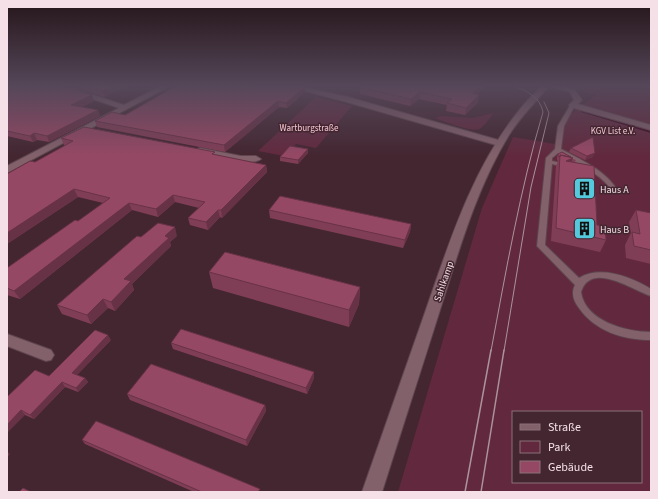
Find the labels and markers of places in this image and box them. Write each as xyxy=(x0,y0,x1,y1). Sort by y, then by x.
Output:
building icon: Haus A xyxy=(571,176,597,202)
place label: Haus A xyxy=(600,183,629,197)
building icon: Haus B xyxy=(572,216,598,242)
place label: Haus B xyxy=(600,223,629,237)

